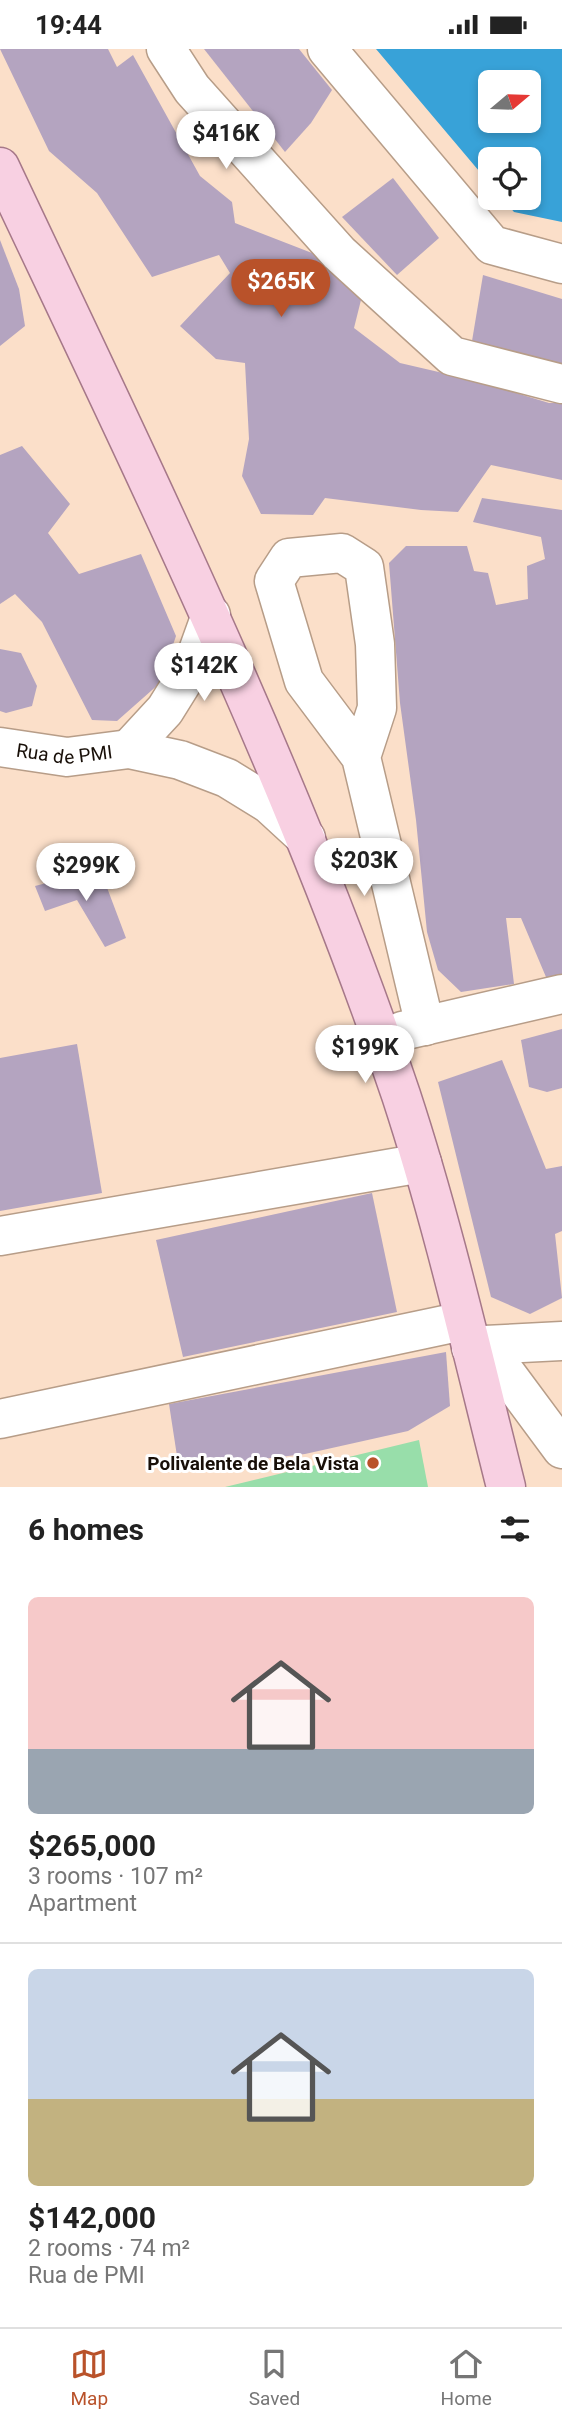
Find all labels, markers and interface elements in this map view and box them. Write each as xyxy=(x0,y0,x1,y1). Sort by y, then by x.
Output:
text: 19:44 xyxy=(35,10,102,40)
north arrow xyxy=(478,70,541,133)
map controls xyxy=(478,70,541,210)
pin: $416K xyxy=(177,111,275,171)
text: $416K xyxy=(192,120,260,147)
button: locate xyxy=(478,147,541,210)
pin: $265K xyxy=(232,259,330,319)
text: $265K xyxy=(247,268,315,295)
pin: $142K xyxy=(155,643,253,703)
text: $142K xyxy=(170,652,238,679)
street label: Rua de PMI xyxy=(15,738,114,769)
pin: $203K xyxy=(315,839,413,898)
pin: $299K xyxy=(37,843,135,903)
text: $203K xyxy=(330,847,398,874)
text: $299K xyxy=(52,852,120,879)
pin: $199K xyxy=(316,1025,414,1085)
text: $199K xyxy=(331,1034,399,1061)
place label: Polivalente de Bela Vista xyxy=(147,1452,359,1475)
marker: Polivalente de Bela Vista xyxy=(365,1455,381,1471)
icon: filters xyxy=(496,1510,534,1548)
text: 6 homes xyxy=(28,1512,144,1547)
icon: home xyxy=(218,1642,344,1768)
text: $265,000 xyxy=(28,1828,156,1863)
text: 3 rooms · 107 m² xyxy=(28,1863,203,1890)
text: Apartment xyxy=(28,1890,137,1917)
icon: home xyxy=(218,2014,344,2140)
text: $142,000 xyxy=(28,2200,156,2235)
text: 2 rooms · 74 m² xyxy=(28,2235,190,2262)
text: Rua de PMI xyxy=(28,2262,145,2289)
tab: Map xyxy=(70,2345,108,2410)
tab: Saved xyxy=(249,2345,300,2410)
tab: Home xyxy=(441,2345,492,2410)

